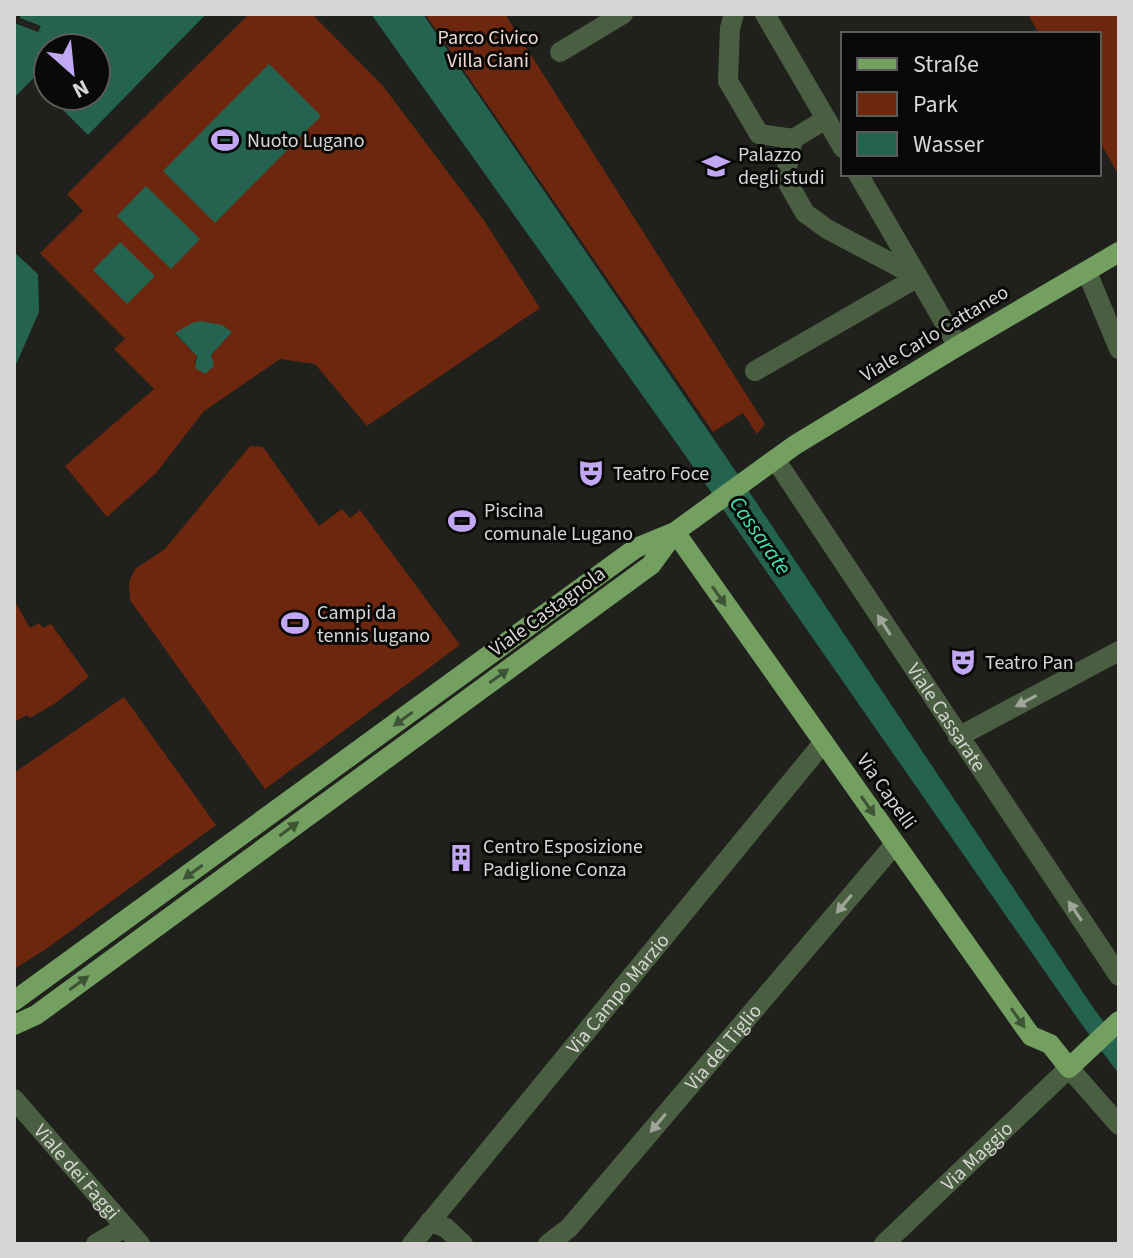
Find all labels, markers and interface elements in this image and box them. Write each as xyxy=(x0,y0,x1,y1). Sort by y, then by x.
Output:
park label: Parco Civico Villa Ciani xyxy=(438,24,538,75)
north arrow xyxy=(32,32,112,112)
legend xyxy=(841,32,1101,176)
text: Straße xyxy=(913,47,979,82)
text: N xyxy=(67,71,94,107)
text: Park xyxy=(913,87,958,122)
sports icon: Nuoto Lugano xyxy=(210,125,240,155)
place label: Nuoto Lugano xyxy=(247,127,365,155)
text: Wasser xyxy=(913,127,985,162)
place label: Palazzo degli studi xyxy=(738,141,825,192)
school or university icon: Palazzo degli studi xyxy=(701,151,731,181)
street label: Viale Carlo Cattaneo xyxy=(855,278,1014,389)
theatre icon: Teatro Foce xyxy=(576,458,606,488)
place label: Teatro Foce xyxy=(613,460,709,488)
water label: Cassarate xyxy=(721,490,799,582)
place label: Piscina comunale Lugano xyxy=(484,497,633,548)
sports icon: Piscina comunale Lugano xyxy=(447,506,477,536)
street label: Viale Castagnola xyxy=(484,560,611,663)
one-way arrow xyxy=(711,586,726,607)
place label: Campi da tennis lugano xyxy=(317,599,430,650)
sports icon: Campi da tennis lugano xyxy=(280,608,310,638)
one-way arrow xyxy=(878,614,892,636)
theatre icon: Teatro Pan xyxy=(948,647,978,677)
place label: Teatro Pan xyxy=(985,649,1074,677)
street label: Viale Cassarate xyxy=(899,658,992,778)
one-way arrow xyxy=(488,668,510,684)
one-way arrow xyxy=(1014,694,1037,707)
one-way arrow xyxy=(393,710,414,726)
street label: Via Capelli xyxy=(850,748,923,835)
one-way arrow xyxy=(860,796,875,817)
one-way arrow xyxy=(279,822,300,838)
place label: Centro Esposizione Padiglione Conza xyxy=(483,833,643,884)
building icon: Centro Esposizione Padiglione Conza xyxy=(446,843,476,873)
one-way arrow xyxy=(183,864,204,879)
one-way arrow xyxy=(836,894,853,914)
one-way arrow xyxy=(1068,901,1083,922)
street label: Via Campo Marzio xyxy=(560,928,676,1061)
one-way arrow xyxy=(69,976,90,991)
street label: Via del Tiglio xyxy=(679,998,769,1097)
one-way arrow xyxy=(1010,1008,1026,1029)
one-way arrow xyxy=(650,1113,667,1133)
street label: Via Maggio xyxy=(935,1115,1020,1198)
street label: Viale dei Faggi xyxy=(27,1118,126,1226)

